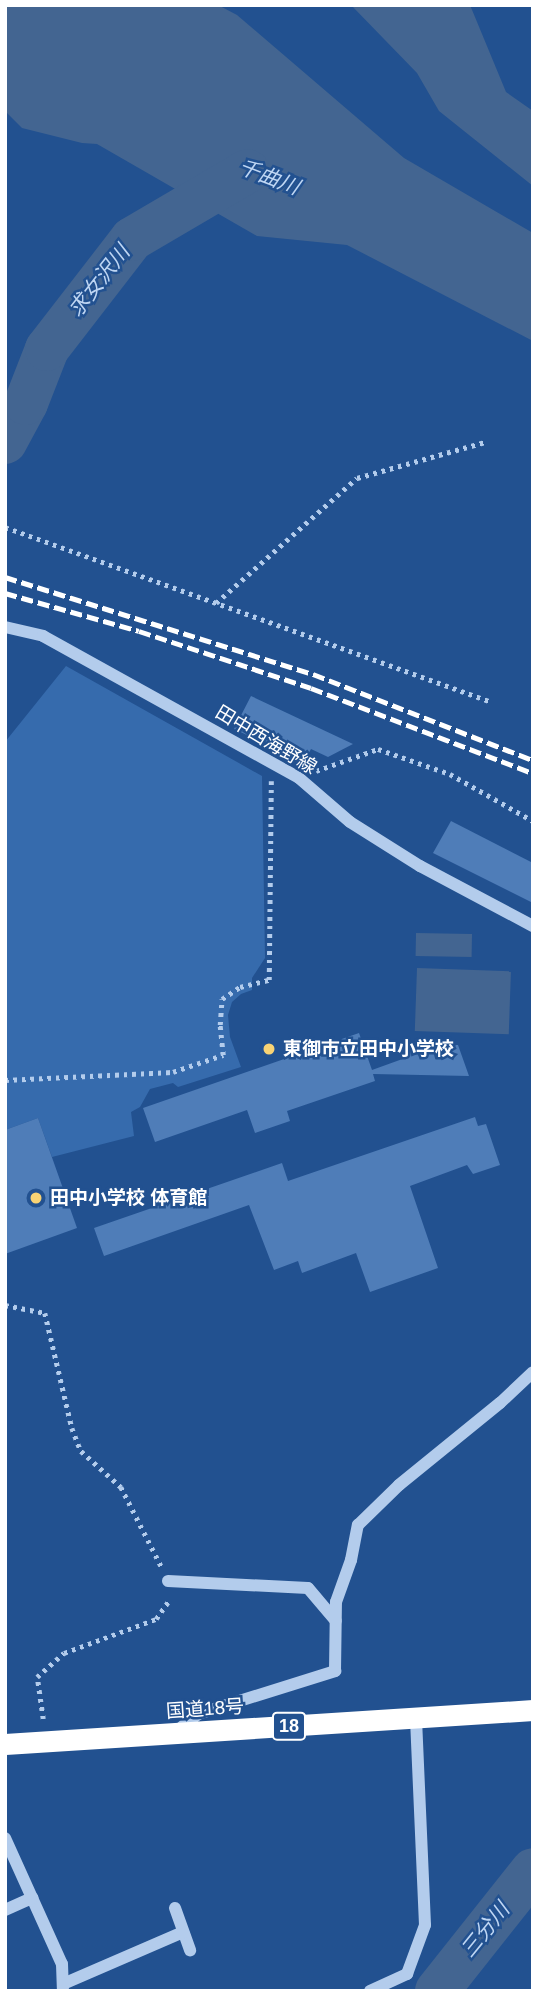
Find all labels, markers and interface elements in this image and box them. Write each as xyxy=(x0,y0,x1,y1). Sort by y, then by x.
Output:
water label: 千曲川 xyxy=(235,154,303,200)
water label: 求女沢川 xyxy=(63,240,135,322)
street label: 田中西海野線 xyxy=(211,701,321,779)
place label: 東御市立田中小学校 xyxy=(283,1038,454,1060)
marker: 東御市立田中小学校 xyxy=(261,1041,277,1057)
place label: 田中小学校 体育館 xyxy=(50,1187,207,1209)
marker: 田中小学校 体育館 xyxy=(28,1190,44,1206)
street label: 国道18号 xyxy=(165,1695,245,1723)
road number: 18 xyxy=(272,1712,306,1741)
water label: 三分川 xyxy=(455,1898,515,1962)

